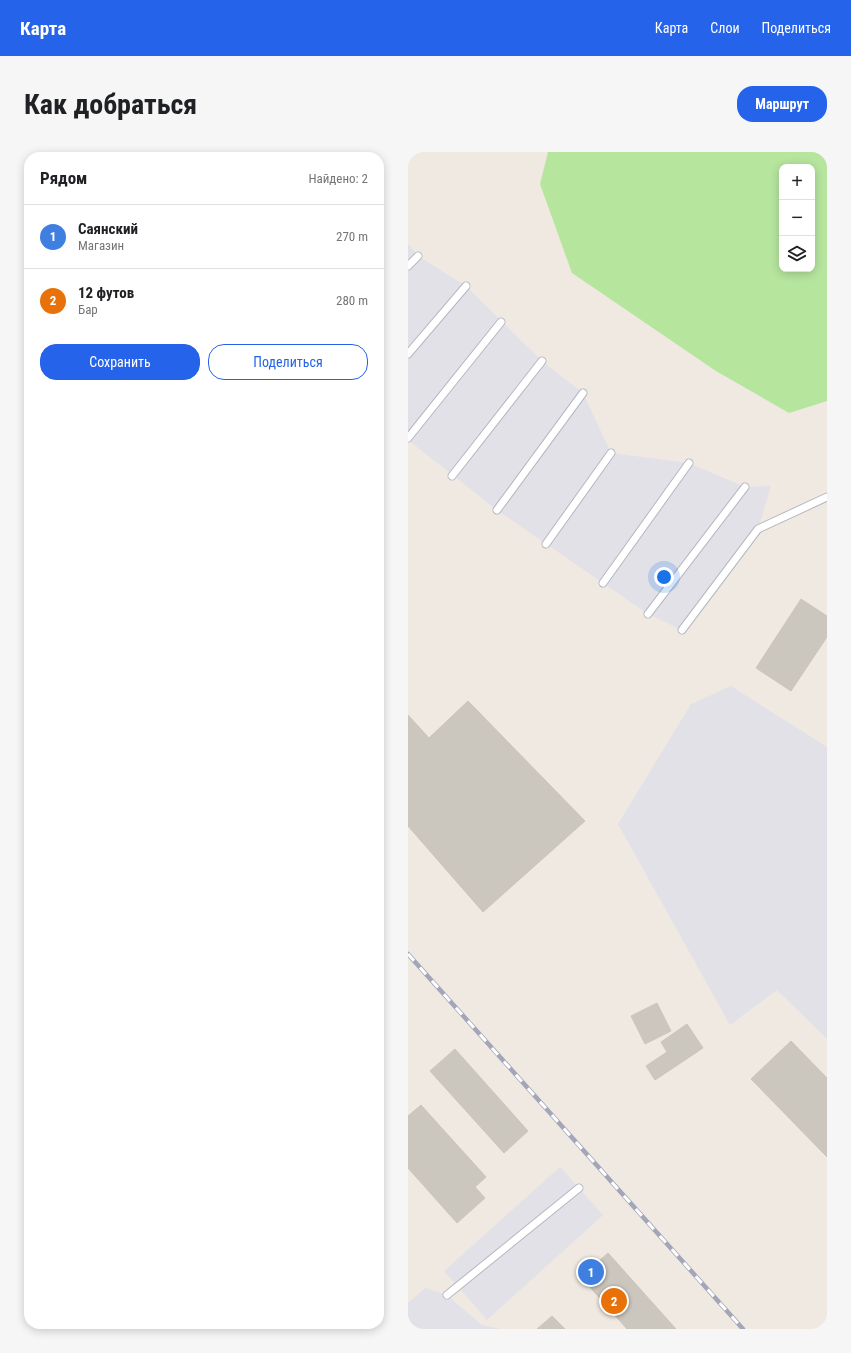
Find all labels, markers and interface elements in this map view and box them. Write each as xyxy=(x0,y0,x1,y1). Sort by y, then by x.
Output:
text: Карта xyxy=(20,17,66,40)
text: Карта xyxy=(655,20,688,36)
text: Слои xyxy=(710,20,740,36)
text: Поделиться xyxy=(762,20,831,36)
button: Маршрут xyxy=(737,86,827,122)
text: Как добраться xyxy=(24,88,197,121)
map controls xyxy=(779,164,815,272)
button: + xyxy=(779,164,815,200)
text: Рядом xyxy=(40,168,87,188)
text: Найдено: 2 xyxy=(308,171,368,186)
button: − xyxy=(779,200,815,236)
text: Саянский xyxy=(78,220,138,238)
text: 1 xyxy=(50,229,56,244)
text: 270 m xyxy=(336,229,368,244)
button: layers xyxy=(779,236,815,272)
text: Магазин xyxy=(78,238,124,253)
text: 12 футов xyxy=(78,284,134,302)
text: 2 xyxy=(50,293,56,308)
text: 280 m xyxy=(336,293,368,308)
text: Бар xyxy=(78,302,98,317)
button: Сохранить xyxy=(40,344,200,380)
button: Поделиться xyxy=(208,344,368,380)
your location xyxy=(654,567,674,587)
pin: 1 xyxy=(578,1257,604,1287)
pin: 2 xyxy=(601,1286,627,1316)

